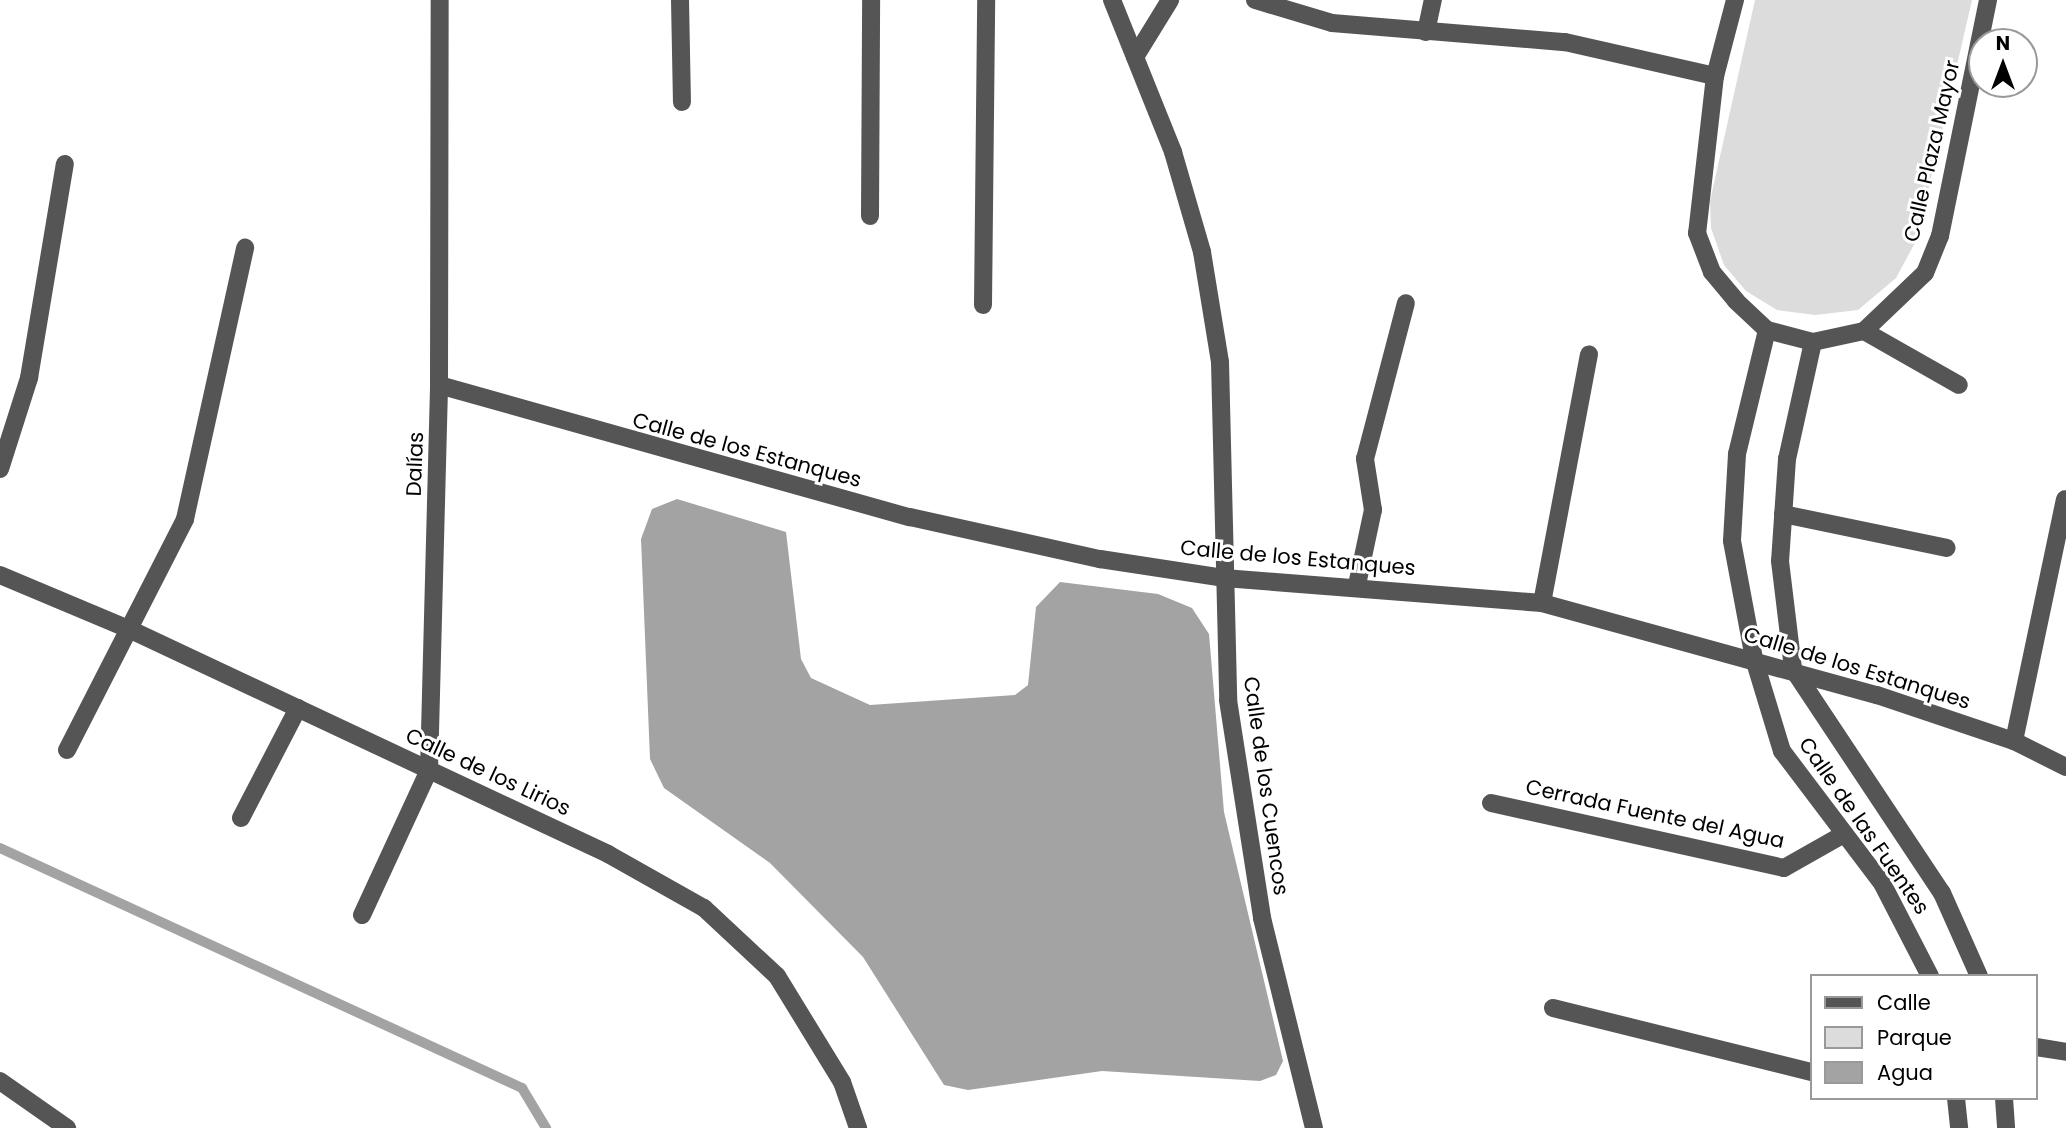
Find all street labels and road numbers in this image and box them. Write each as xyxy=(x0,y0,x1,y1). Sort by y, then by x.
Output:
street label: Calle Plaza Mayor xyxy=(1899,58,1965,244)
street label: Calle de los Estanques xyxy=(630,407,864,493)
street label: Dalías xyxy=(401,431,429,497)
street label: Calle de los Estanques xyxy=(1179,535,1417,581)
street label: Calle de los Estanques xyxy=(1740,621,1974,715)
street label: Calle de los Cuencos xyxy=(1238,675,1294,897)
street label: Calle de los Lirios xyxy=(402,723,574,821)
street label: Calle de las Fuentes xyxy=(1793,733,1935,919)
street label: Cerrada Fuente del Agua xyxy=(1523,774,1787,854)

